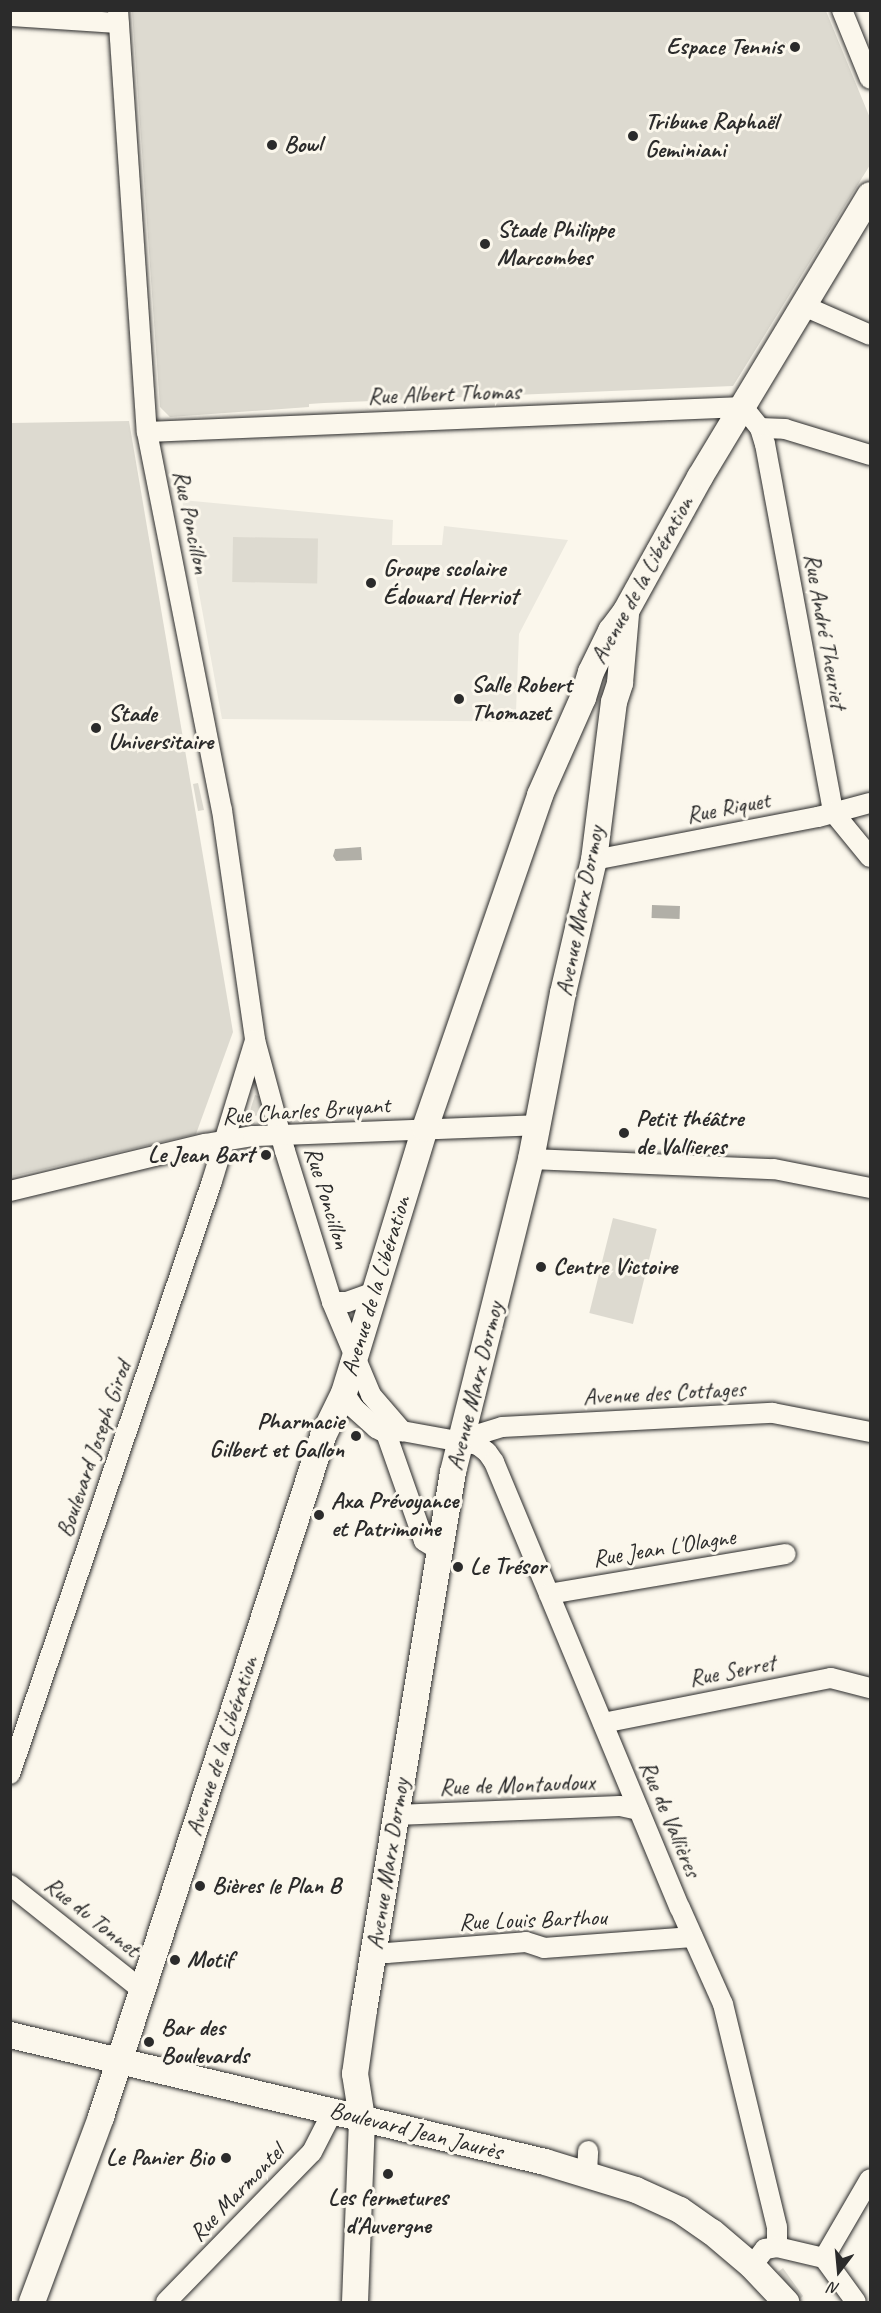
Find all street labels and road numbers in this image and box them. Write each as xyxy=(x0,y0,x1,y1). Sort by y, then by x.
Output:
street label: Rue Albert Thomas xyxy=(366,377,522,411)
street label: Rue Poncillon xyxy=(166,468,216,576)
street label: Avenue de la Libération xyxy=(584,491,700,669)
street label: Rue André Theuriet xyxy=(797,551,853,711)
street label: Rue Riquet xyxy=(683,786,773,830)
street label: Avenue Marx Dormoy xyxy=(549,823,611,999)
street label: Rue Charles Bruyant xyxy=(221,1091,391,1131)
street label: Rue Poncillon xyxy=(298,1144,356,1252)
street label: Avenue de la Libération xyxy=(335,1192,417,1380)
street label: Avenue Marx Dormoy xyxy=(440,1298,510,1474)
street label: Boulevard Joseph Girod xyxy=(50,1357,138,1541)
street label: Avenue des Cottages xyxy=(582,1374,746,1412)
street label: Rue Jean L'Olagne xyxy=(591,1523,737,1573)
street label: Rue Serret xyxy=(687,1649,777,1693)
street label: Avenue de la Libération xyxy=(179,1652,265,1840)
street label: Rue de Vallières xyxy=(633,1756,707,1882)
street label: Rue de Montaudoux xyxy=(439,1768,595,1802)
street label: Avenue Marx Dormoy xyxy=(360,1776,416,1952)
street label: Rue du Tonnet xyxy=(39,1871,145,1963)
street label: Rue Louis Barthou xyxy=(458,1903,608,1937)
street label: Boulevard Jean Jaurès xyxy=(327,2096,505,2166)
street label: Rue Marmontel xyxy=(183,2138,291,2248)

